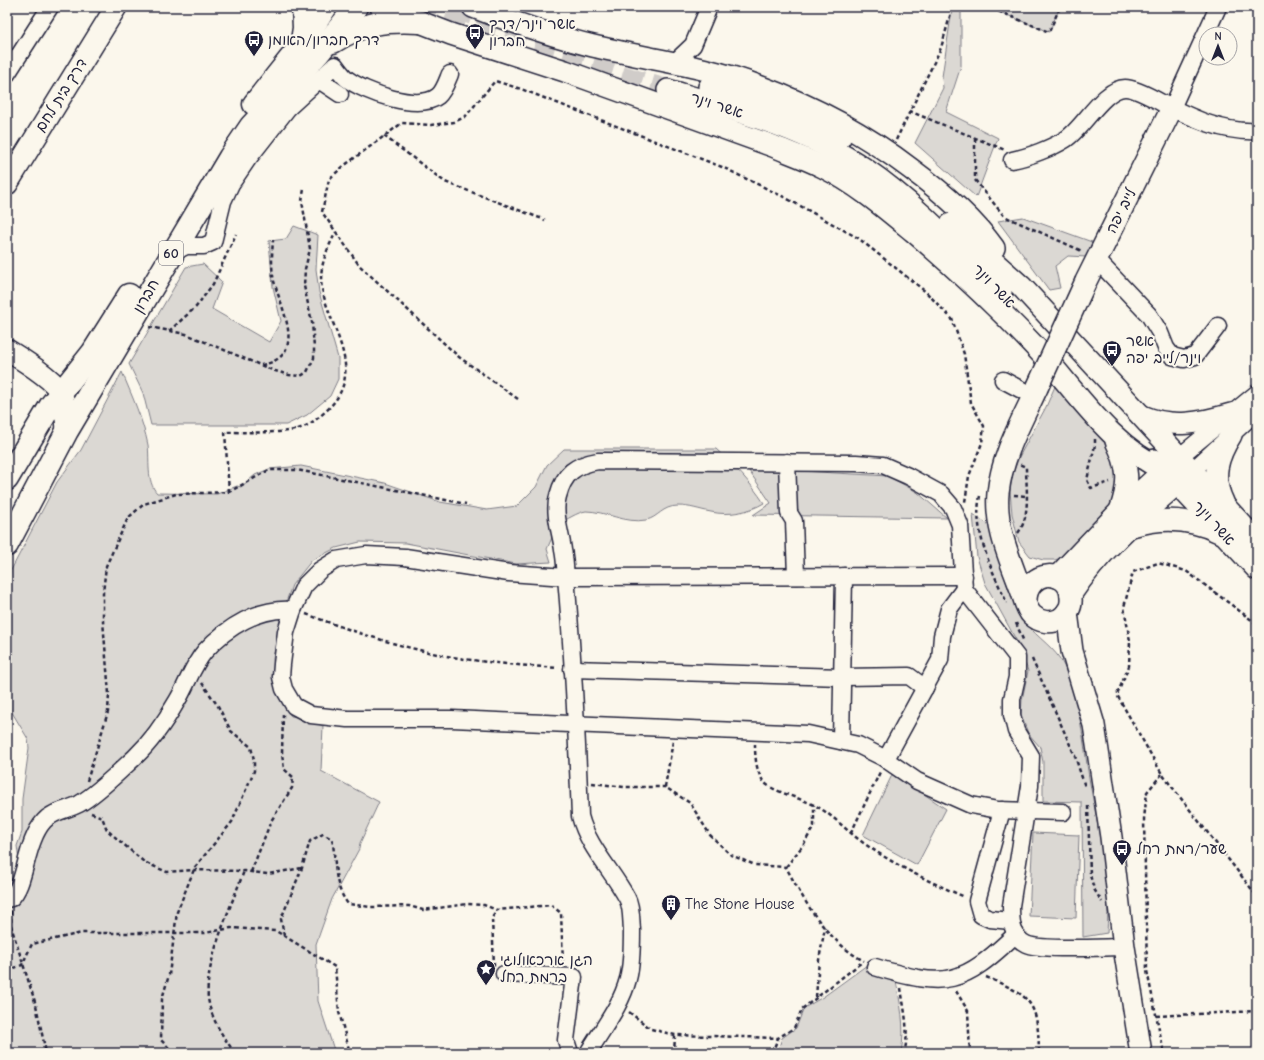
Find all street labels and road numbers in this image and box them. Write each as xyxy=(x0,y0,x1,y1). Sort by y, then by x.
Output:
street label: דרך בית לחם xyxy=(31,55,91,135)
street label: אשר וינר xyxy=(689,88,745,122)
street label: לייב יפה xyxy=(1102,185,1140,236)
road number: 60 xyxy=(159,241,183,265)
street label: אשר וינר xyxy=(969,260,1019,312)
street label: חברון xyxy=(129,276,164,317)
street label: אשר וינר xyxy=(1189,497,1239,549)

